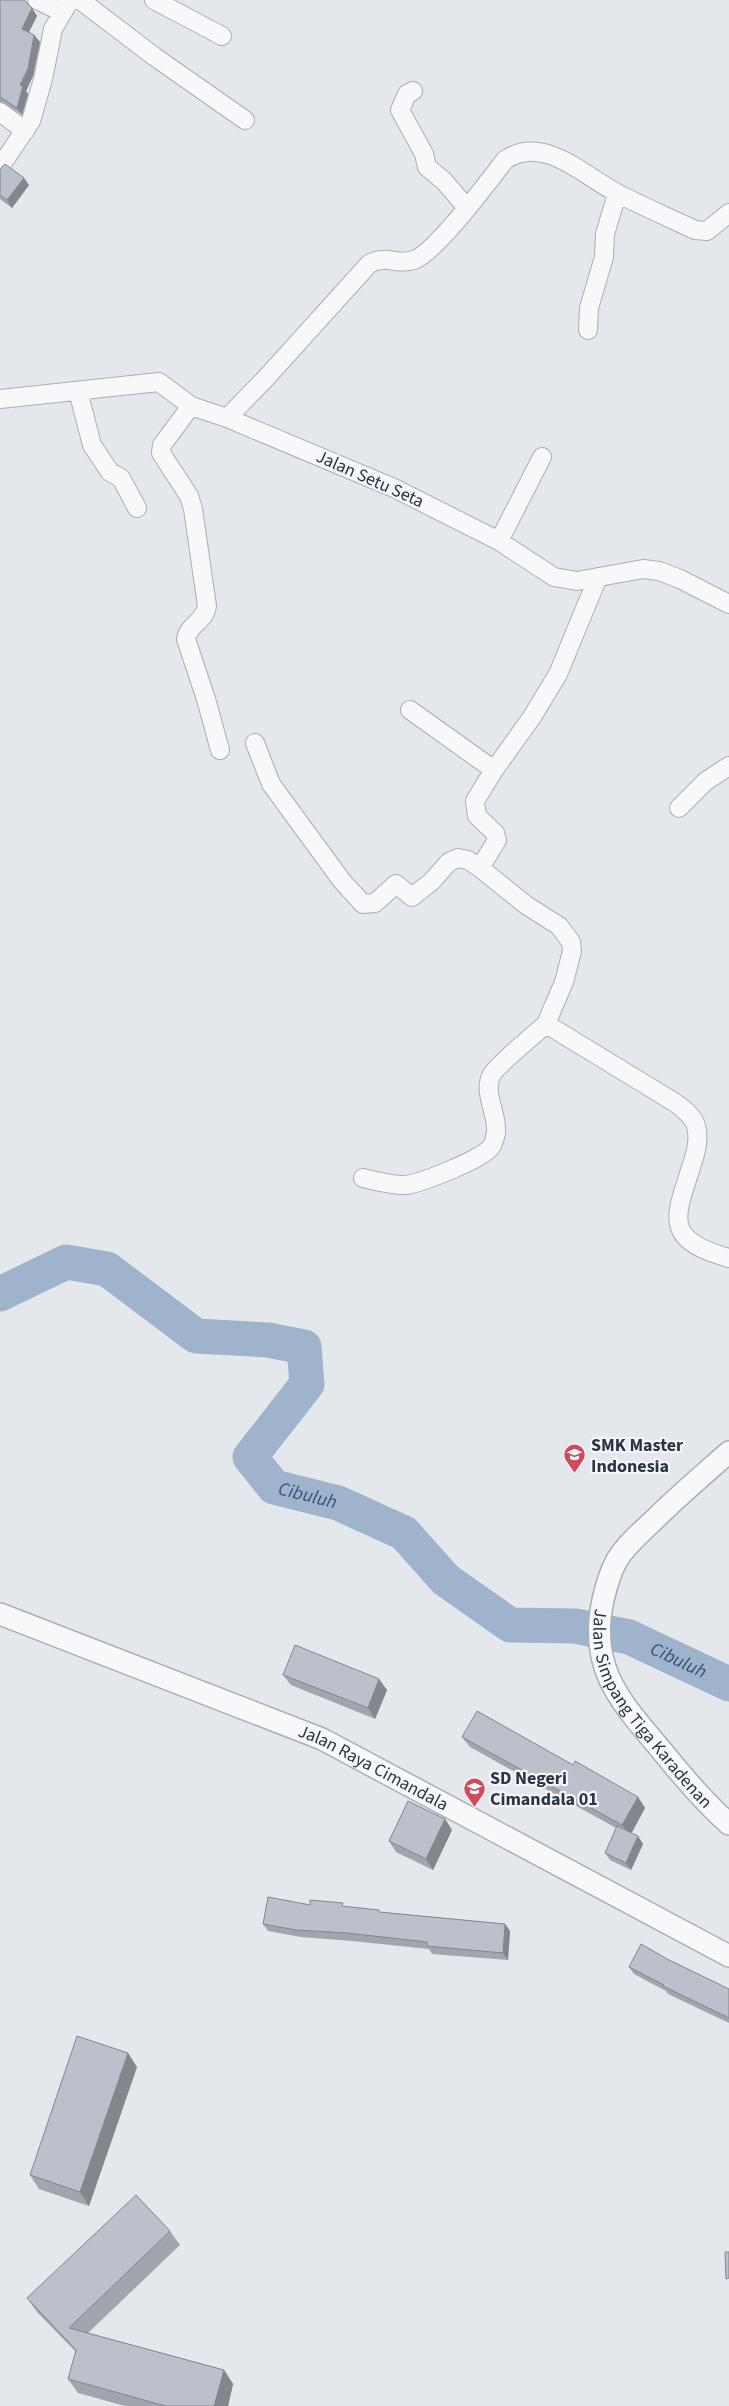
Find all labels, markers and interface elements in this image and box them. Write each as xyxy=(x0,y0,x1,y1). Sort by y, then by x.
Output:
street label: Jalan Setu Seta xyxy=(312,444,428,514)
place label: SMK Master Indonesia xyxy=(591,1433,684,1479)
school or university icon: SMK Master Indonesia xyxy=(563,1443,587,1474)
water label: Cibuluh xyxy=(275,1475,340,1516)
street label: Jalan Simpang Tiga Karadenan xyxy=(587,1607,718,1814)
water label: Cibuluh xyxy=(646,1635,711,1685)
street label: Jalan Raya Cimandala xyxy=(295,1718,453,1817)
place label: SD Negeri Cimandala 01 xyxy=(490,1766,598,1812)
school or university icon: SD Negeri Cimandala 01 xyxy=(462,1776,486,1807)

